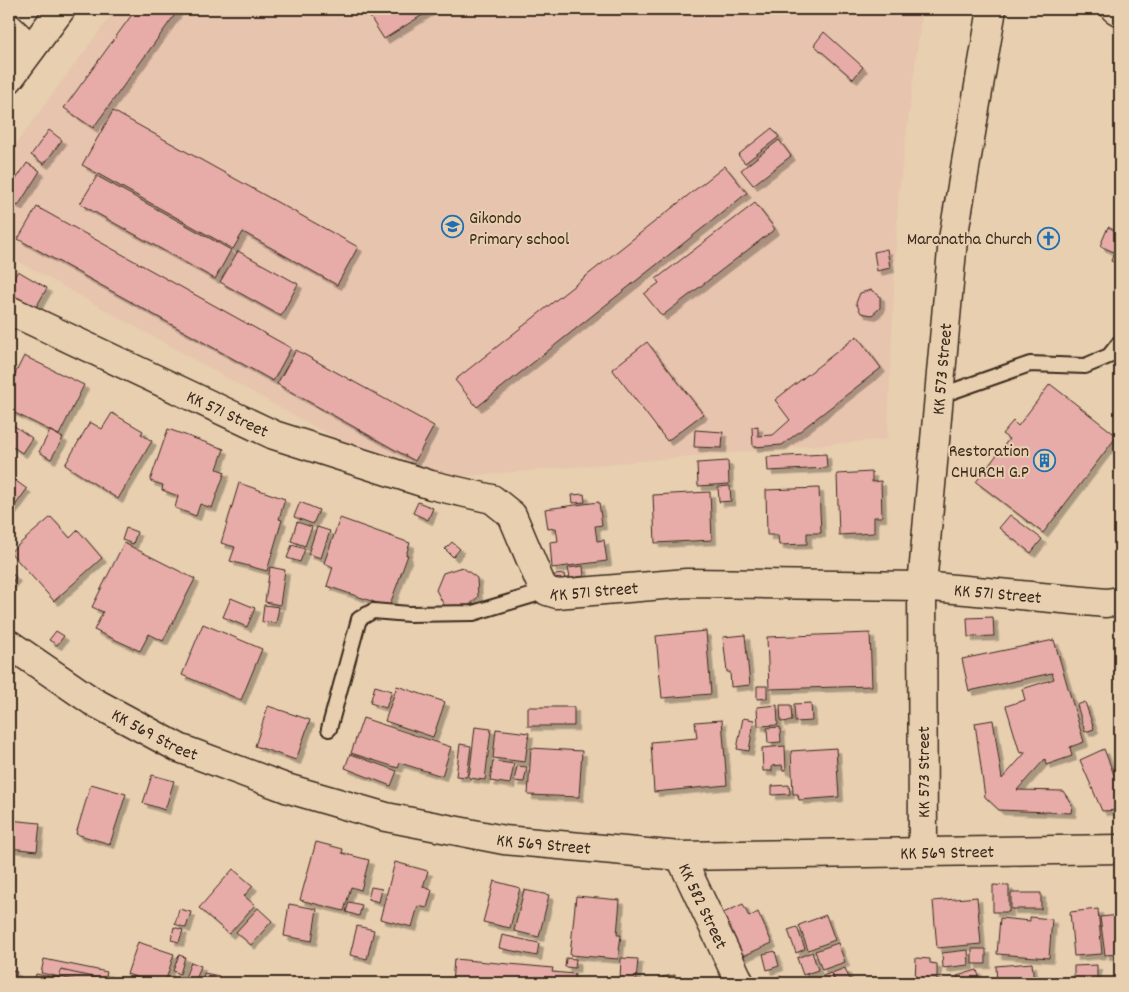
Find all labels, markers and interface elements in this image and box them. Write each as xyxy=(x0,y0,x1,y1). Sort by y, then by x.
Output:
place label: Gikondo Primary school xyxy=(469,207,570,253)
school or university icon: Gikondo Primary school xyxy=(441,215,465,239)
church icon: Maranatha Church xyxy=(1036,226,1060,250)
place label: Maranatha Church xyxy=(907,228,1032,253)
street label: KK 573 Street xyxy=(927,322,960,416)
street label: KK 571 Street xyxy=(182,385,272,446)
place label: Restoration CHURCH G.P xyxy=(949,440,1029,486)
building icon: Restoration CHURCH G.P xyxy=(1033,448,1057,472)
street label: KK 571 Street xyxy=(547,577,640,609)
street label: KK 571 Street xyxy=(953,579,1043,612)
street label: KK 569 Street xyxy=(106,704,201,769)
street label: KK 573 Street xyxy=(913,726,938,818)
street label: KK 569 Street xyxy=(494,829,592,863)
street label: KK 569 Street xyxy=(900,841,995,867)
street label: KK 582 Street xyxy=(670,860,732,954)

